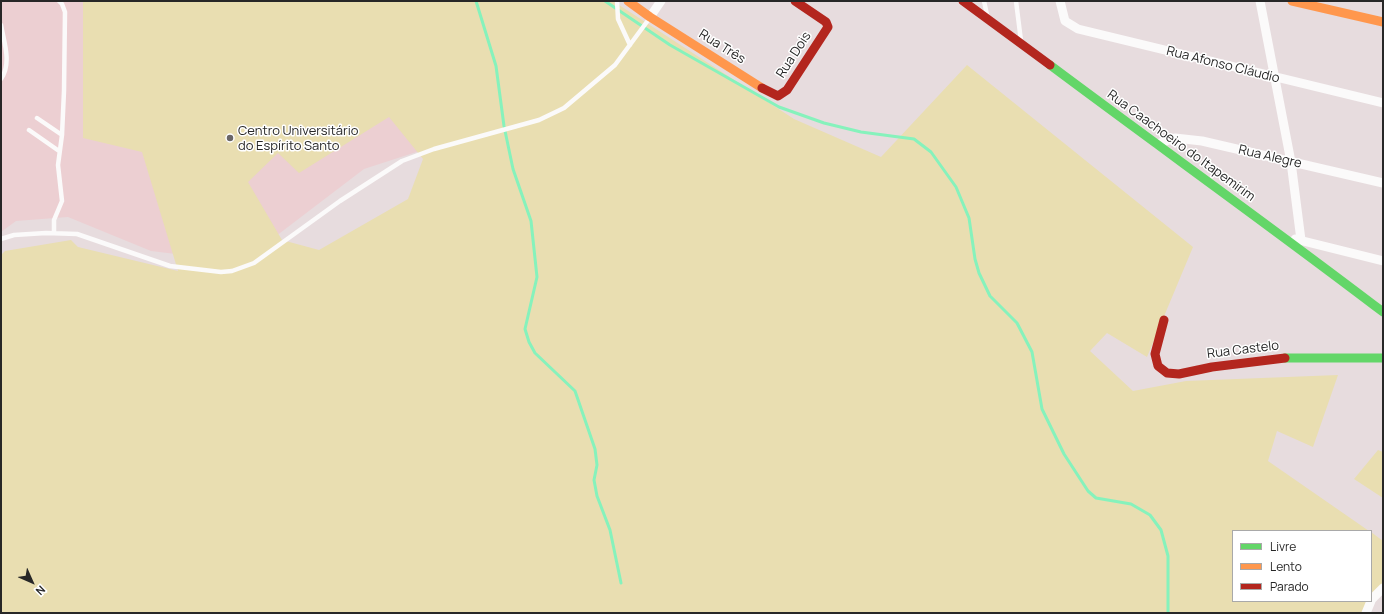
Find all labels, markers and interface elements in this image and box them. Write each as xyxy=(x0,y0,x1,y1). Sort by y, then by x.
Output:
street label: Rua Três xyxy=(696,27,748,67)
street label: Rua Dois xyxy=(773,29,815,81)
street label: Rua Afonso Cláudio xyxy=(1165,43,1281,87)
street label: Rua Caachoeiro do Itapemirim xyxy=(1104,87,1258,205)
place label: Centro Universitário do Espírito Santo xyxy=(238,123,358,154)
marker: Centro Universitário do Espírito Santo xyxy=(225,133,235,143)
street label: Rua Alegre xyxy=(1237,142,1303,172)
street label: Rua Castelo xyxy=(1206,338,1280,362)
legend xyxy=(1232,530,1372,602)
text: Livre xyxy=(1270,538,1296,555)
text: Lento xyxy=(1270,558,1302,575)
north arrow xyxy=(12,562,52,602)
text: Parado xyxy=(1270,578,1309,595)
text: N xyxy=(33,583,49,599)

